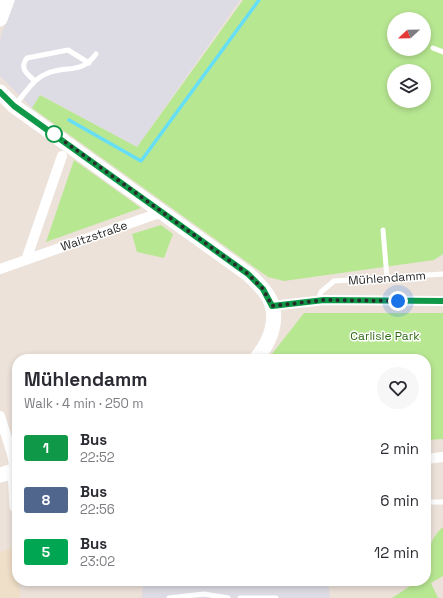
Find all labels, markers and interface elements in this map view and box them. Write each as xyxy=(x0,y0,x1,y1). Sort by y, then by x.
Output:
north arrow xyxy=(387,12,431,56)
map controls xyxy=(387,12,431,108)
button: layers xyxy=(387,64,431,108)
unlabelled marker xyxy=(45,125,63,143)
street label: Waitzstraße xyxy=(59,217,129,255)
street label: Mühlendamm xyxy=(348,267,426,289)
your location xyxy=(388,291,408,311)
park label: Carlisle Park xyxy=(350,328,420,344)
text: Mühlendamm xyxy=(24,367,147,392)
button: heart xyxy=(377,367,419,409)
text: Walk · 4 min · 250 m xyxy=(24,395,143,412)
text: Bus xyxy=(80,430,107,449)
text: 1 xyxy=(43,439,49,457)
text: 2 min xyxy=(380,439,419,458)
text: 22:52 xyxy=(80,449,115,466)
text: Bus xyxy=(80,482,107,501)
text: 8 xyxy=(42,491,50,509)
text: 6 min xyxy=(380,491,419,510)
text: 22:56 xyxy=(80,501,115,518)
text: Bus xyxy=(80,534,107,553)
text: 5 xyxy=(42,543,50,561)
text: 12 min xyxy=(374,543,419,562)
text: 23:02 xyxy=(80,553,115,570)

